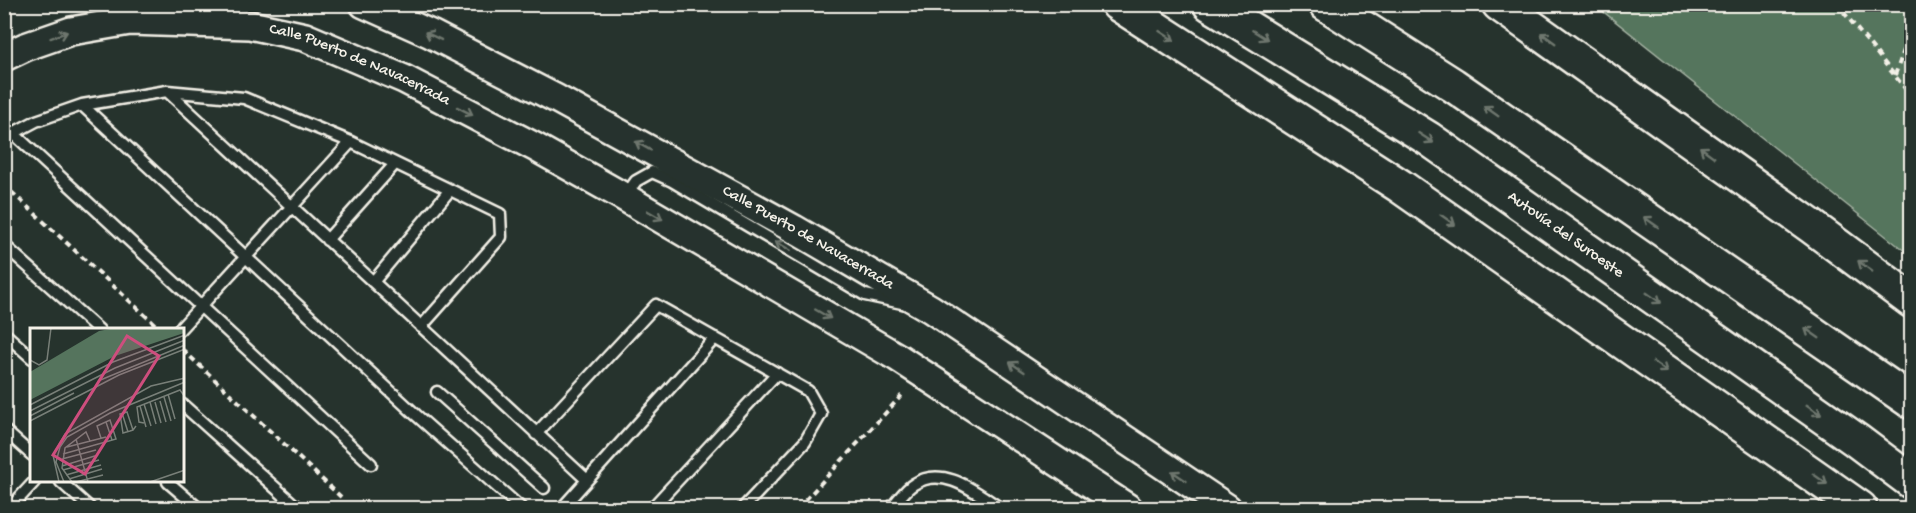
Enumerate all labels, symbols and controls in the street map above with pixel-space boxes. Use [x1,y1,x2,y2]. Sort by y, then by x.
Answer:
street label: Calle Puerto de Navacerrada [267,20,454,111]
one-way arrow [49,28,68,39]
one-way arrow [425,29,443,41]
one-way arrow [1158,30,1175,42]
one-way arrow [1251,30,1268,42]
one-way arrow [1541,32,1557,44]
one-way arrow [1483,105,1500,117]
one-way arrow [456,106,474,117]
one-way arrow [1417,131,1434,144]
one-way arrow [635,140,652,152]
one-way arrow [1699,145,1715,158]
street label: Calle Puerto de Navacerrada [719,182,898,295]
street label: Autovía del Suroeste [1503,188,1628,283]
one-way arrow [646,209,663,221]
one-way arrow [1440,214,1456,226]
one-way arrow [1644,216,1660,228]
one-way arrow [775,240,792,252]
one-way arrow [1857,260,1873,272]
one-way arrow [1646,292,1662,304]
one-way arrow [814,308,831,320]
one-way arrow [1804,327,1820,339]
inset map [30,328,184,483]
one-way arrow [1009,361,1026,373]
one-way arrow [1651,361,1667,373]
one-way arrow [1805,404,1821,416]
one-way arrow [1171,469,1188,481]
one-way arrow [1811,473,1827,485]

